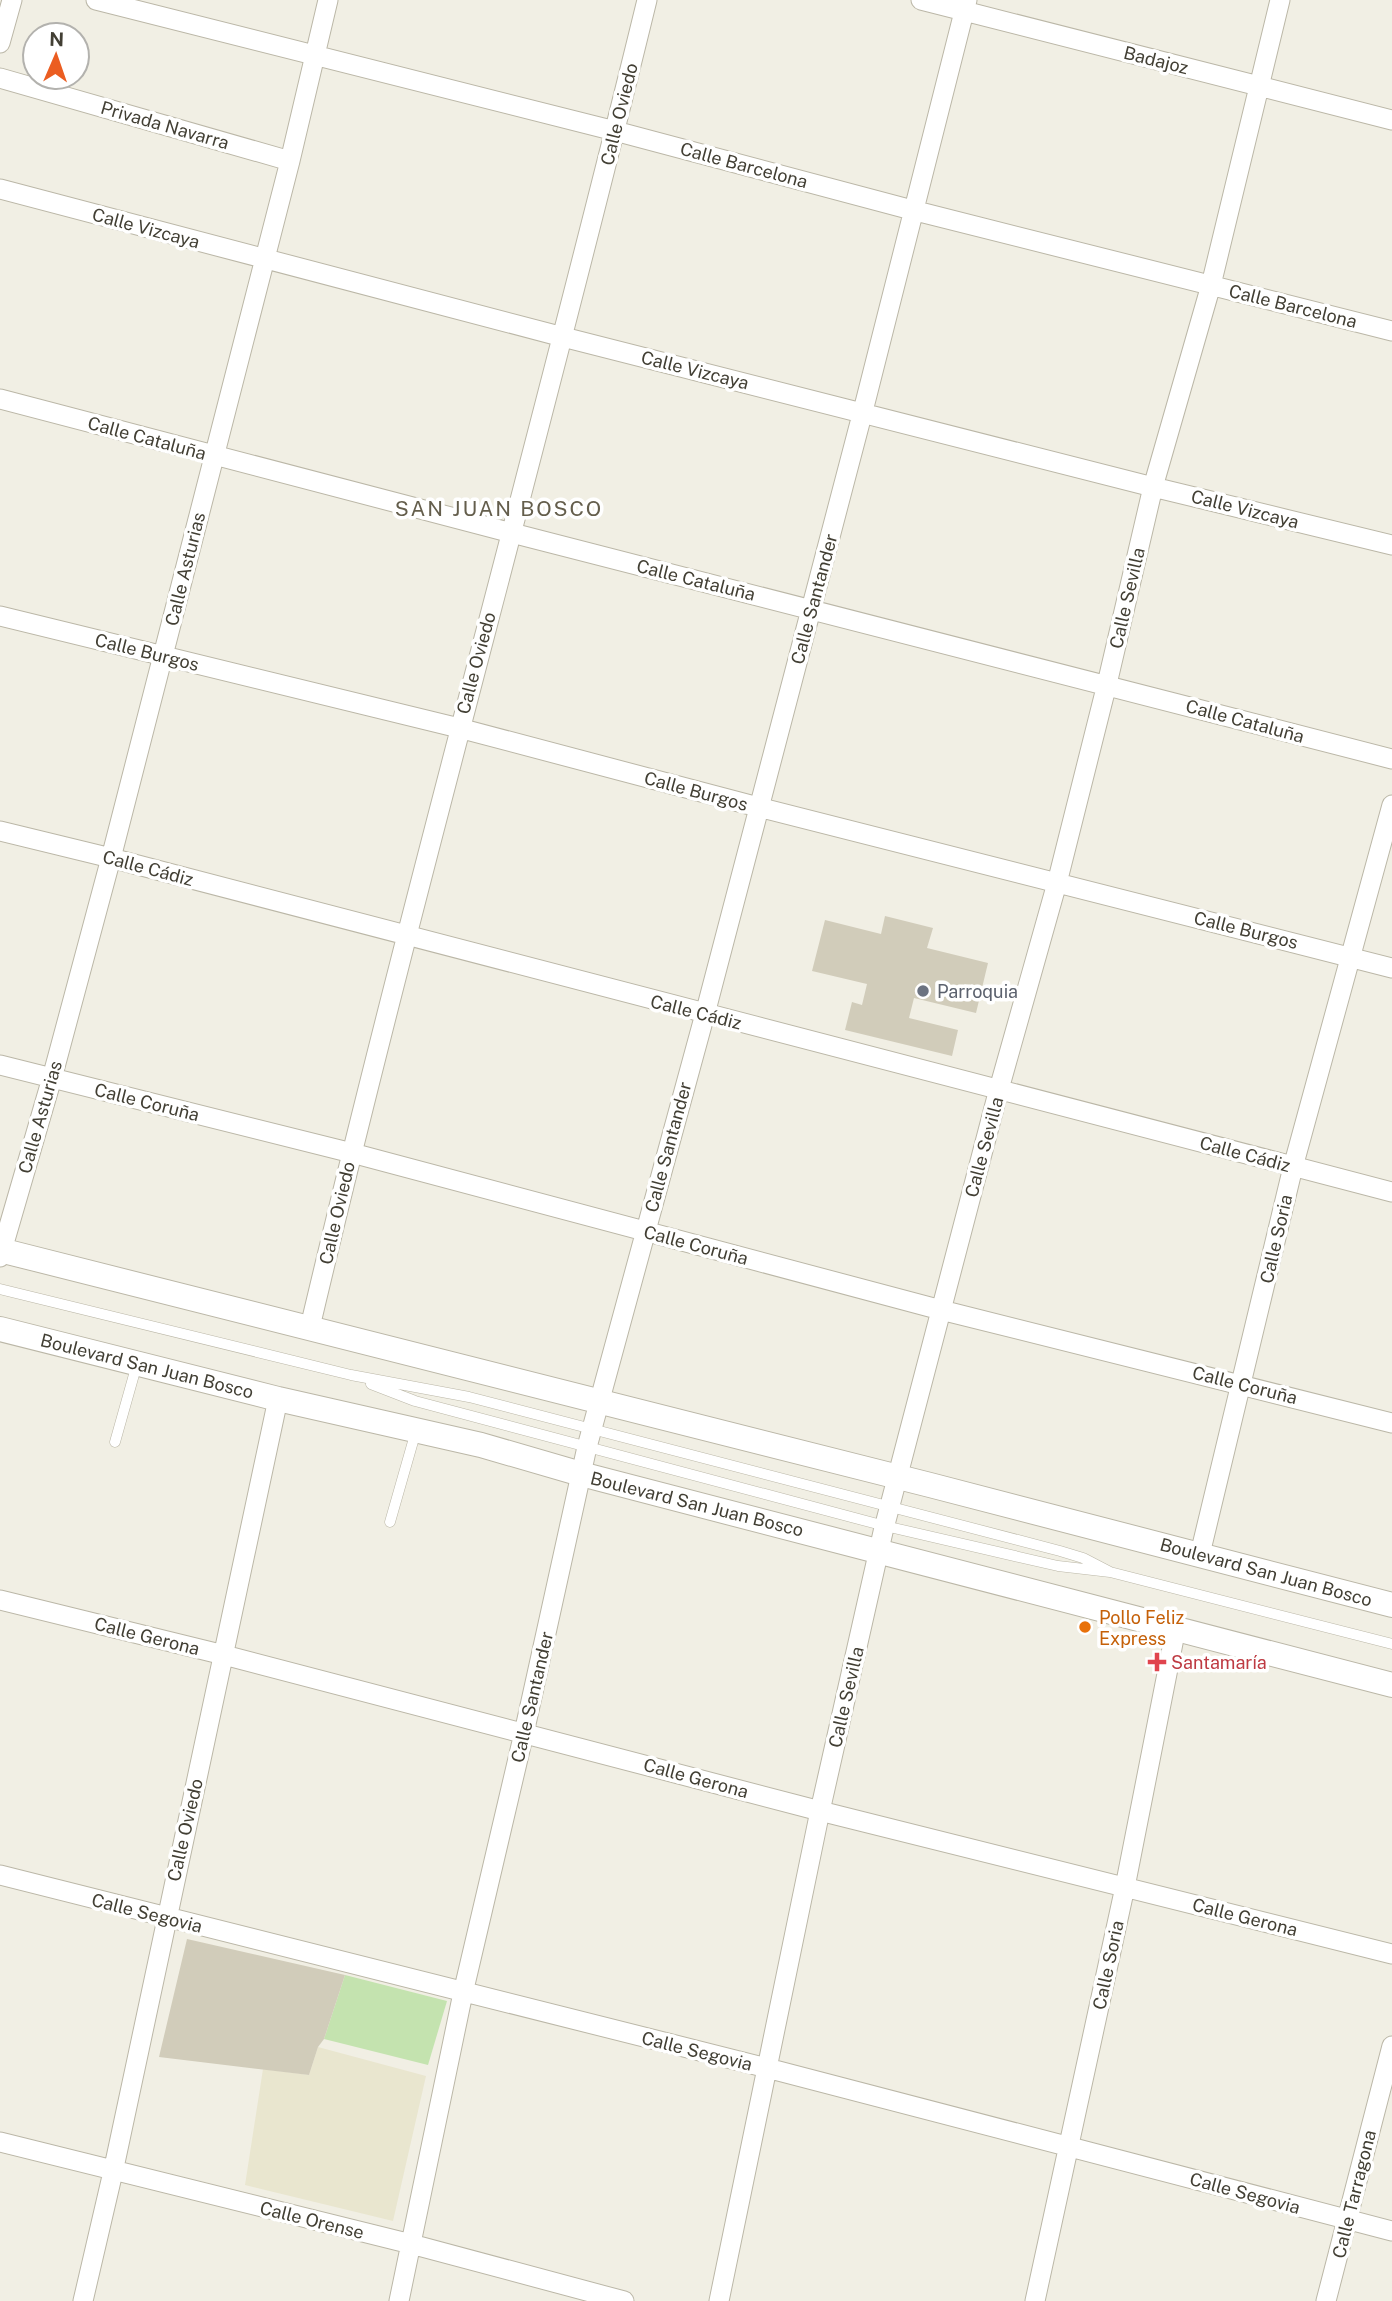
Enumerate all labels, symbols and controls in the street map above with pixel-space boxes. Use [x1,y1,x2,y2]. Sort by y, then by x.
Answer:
north arrow [21,21,91,91]
text: N [49,28,64,50]
street label: Badajoz [1121,42,1191,78]
street label: Calle Oviedo [596,61,642,167]
street label: Privada Navarra [98,97,232,153]
street label: Calle Barcelona [678,138,810,192]
street label: Calle Vizcaya [90,204,202,252]
street label: Calle Barcelona [1227,280,1359,332]
street label: Calle Vizcaya [639,346,751,394]
street label: Calle Cataluña [86,412,208,464]
street label: Calle Vizcaya [1189,485,1301,533]
district label: SAN JUAN BOSCO [395,496,603,521]
street label: Calle Asturias [161,510,209,628]
street label: Calle Santander [787,532,841,666]
street label: Calle Sevilla [1105,545,1149,651]
street label: Calle Cataluña [634,555,758,605]
street label: Calle Oviedo [452,610,500,716]
street label: Calle Burgos [93,629,201,675]
street label: Calle Cataluña [1184,695,1306,747]
street label: Calle Burgos [642,767,750,815]
street label: Calle Cádiz [100,846,196,890]
street label: Calle Burgos [1192,907,1300,953]
place label: Parroquia [937,981,1018,1002]
marker: Parroquia [915,983,931,999]
street label: Calle Cádiz [648,991,744,1033]
street label: Calle Asturias [14,1058,66,1176]
street label: Calle Coruña [92,1079,202,1125]
street label: Calle Santander [641,1080,695,1214]
street label: Calle Sevilla [961,1094,1007,1200]
street label: Calle Cádiz [1197,1132,1293,1176]
street label: Calle Oviedo [315,1160,359,1266]
street label: Calle Soria [1256,1193,1296,1285]
street label: Calle Coruña [641,1221,751,1269]
street label: Boulevard San Juan Bosco [38,1329,256,1403]
street label: Calle Coruña [1190,1362,1300,1408]
street label: Boulevard San Juan Bosco [588,1467,806,1541]
street label: Boulevard San Juan Bosco [1158,1534,1374,1610]
place label: Pollo Feliz Express [1099,1607,1184,1649]
street label: Calle Gerona [92,1613,202,1659]
marker: Pollo Feliz Express [1077,1619,1093,1635]
street label: Calle Santander [507,1629,557,1765]
street label: Calle Sevilla [824,1644,868,1750]
place label: Santamaría [1171,1652,1267,1673]
marker: Santamaría [1149,1654,1165,1670]
street label: Calle Gerona [641,1754,751,1802]
street label: Calle Oviedo [163,1777,207,1883]
street label: Calle Segovia [89,1889,205,1937]
street label: Calle Gerona [1190,1894,1300,1940]
street label: Calle Soria [1088,1919,1128,2011]
street label: Calle Segovia [639,2027,755,2075]
street label: Calle Tarragona [1328,2128,1380,2260]
street label: Calle Segovia [1187,2168,1303,2218]
street label: Calle Orense [258,2197,366,2243]

